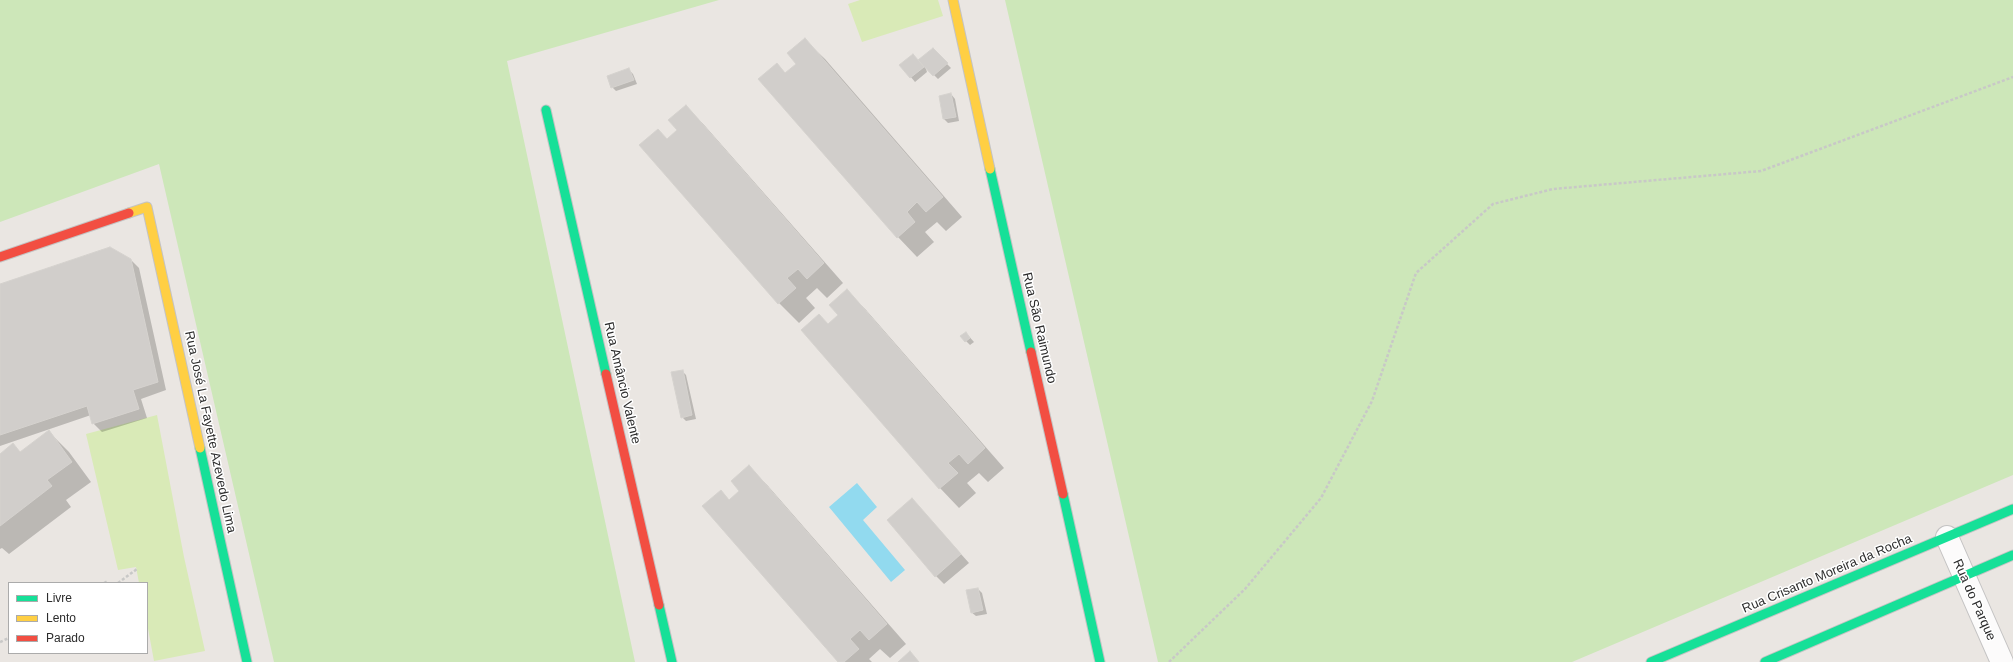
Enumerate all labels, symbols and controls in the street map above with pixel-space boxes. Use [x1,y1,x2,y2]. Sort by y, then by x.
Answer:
street label: Rua São Raimundo [1019,271,1059,385]
street label: Rua Amâncio Valente [600,320,644,446]
street label: Rua José La Fayette Azevedo Lima [181,330,239,534]
street label: Rua Crisanto Moreira da Rocha [1740,531,1914,617]
street label: Rua do Parque [1949,557,1999,643]
legend [8,582,148,654]
text: Livre [46,591,72,605]
text: Lento [46,611,76,625]
text: Parado [46,631,85,645]

